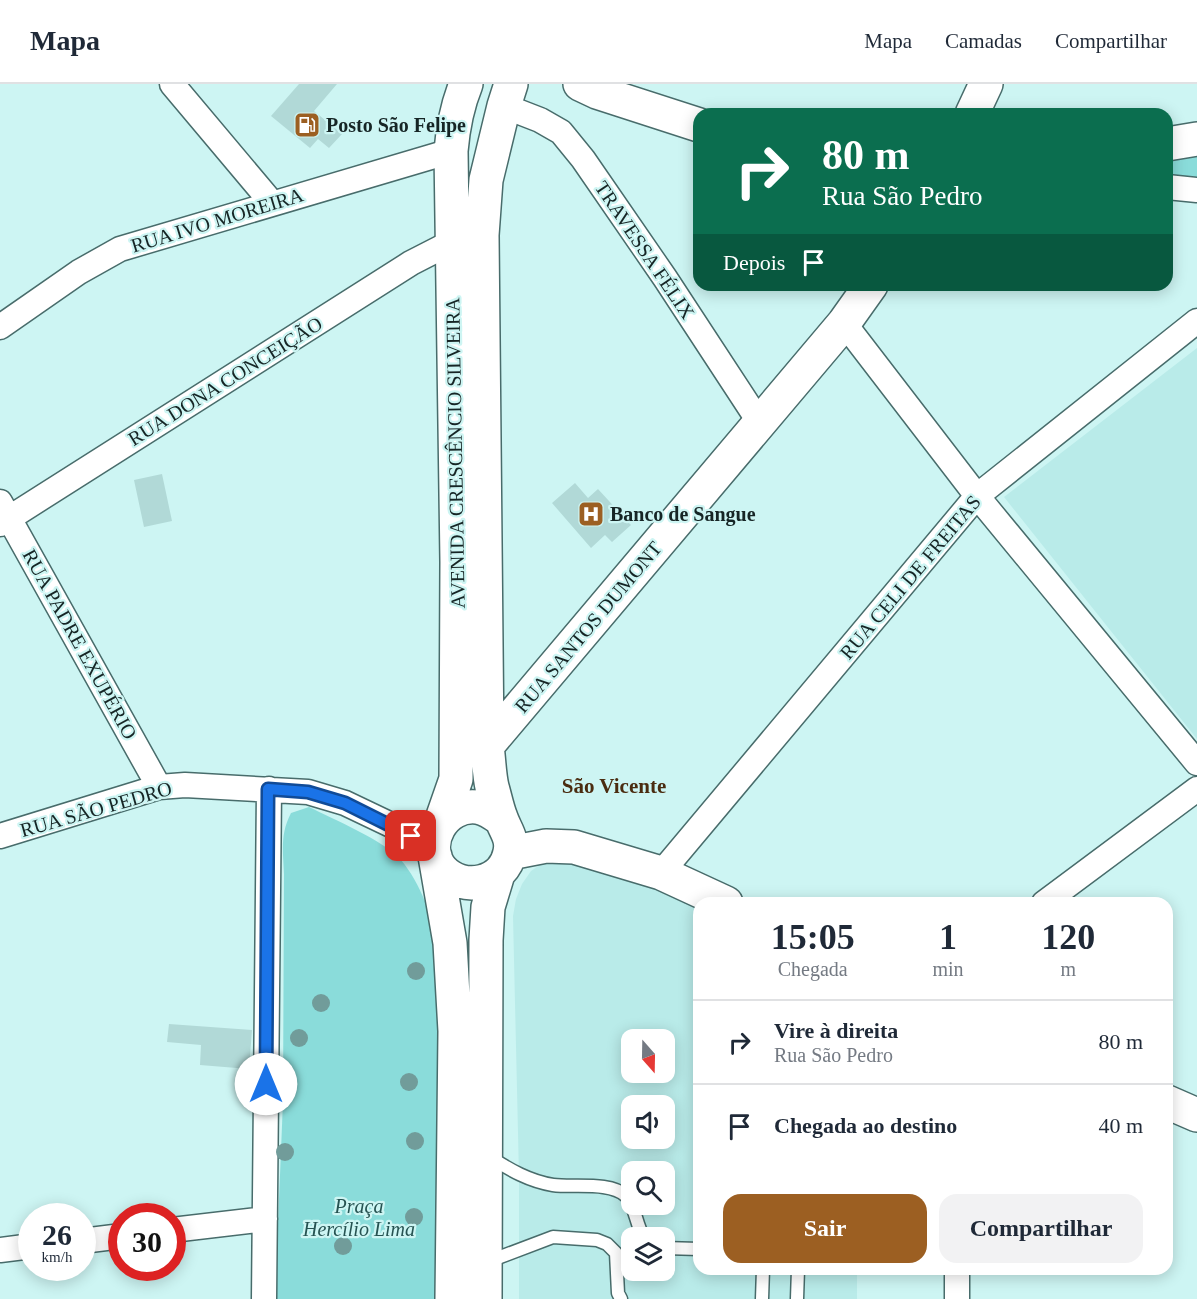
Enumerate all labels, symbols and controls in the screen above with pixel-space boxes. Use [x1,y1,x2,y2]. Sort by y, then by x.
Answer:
text: Mapa [30,25,100,56]
text: Mapa [864,29,912,53]
text: Camadas [945,29,1022,53]
text: Compartilhar [1055,29,1167,53]
fuel station icon: Posto São Felipe [292,110,322,140]
place label: Posto São Felipe [326,114,466,137]
icon: right [723,132,801,210]
text: 80 m [822,132,910,178]
street label: TRAVESSA FÉLIX [591,177,700,323]
text: Rua São Pedro [822,181,982,211]
street label: RUA IVO MOREIRA [128,183,306,257]
icon: arrive [797,246,830,279]
text: Depois [723,250,785,275]
street label: AVENIDA CRESCÊNCIO SILVEIRA [441,297,469,609]
street label: RUA DONA CONCEIÇÃO [123,311,327,451]
street label: RUA CELI DE FREITAS [835,491,985,663]
hospital icon: Banco de Sangue [576,499,606,529]
place label: Banco de Sangue [610,503,756,526]
street label: RUA SANTOS DUMONT [510,537,666,717]
street label: RUA PADRE EXUPÉRIO [19,545,141,743]
district label: São Vicente [562,774,666,798]
street label: RUA SÃO PEDRO [17,776,174,841]
pin [385,810,436,861]
icon: arrive [394,819,427,852]
text: 15:05 [771,917,855,957]
text: 1 [939,917,957,957]
text: 120 [1041,917,1095,957]
text: Chegada [778,958,848,980]
text: min [932,958,964,980]
text: m [1061,958,1076,980]
text: Vire à direita [774,1018,898,1043]
icon: right [723,1026,756,1059]
north arrow [621,1029,675,1083]
map controls [621,1029,675,1281]
text: 80 m [1098,1029,1143,1054]
text: Rua São Pedro [774,1044,893,1066]
position arrow [234,1052,298,1116]
button: sound [621,1095,675,1149]
icon: arrive [723,1110,756,1143]
text: Chegada ao destino [774,1113,957,1138]
text: 40 m [1098,1113,1143,1138]
button: search [621,1161,675,1215]
button: Sair [723,1194,927,1263]
button: Compartilhar [939,1194,1143,1263]
park label: Praça Hercílio Lima [302,1195,415,1240]
speed limit sign: 30 [108,1203,186,1281]
text: 26 [42,1218,72,1251]
button: layers [621,1227,675,1281]
text: km/h [42,1249,72,1265]

